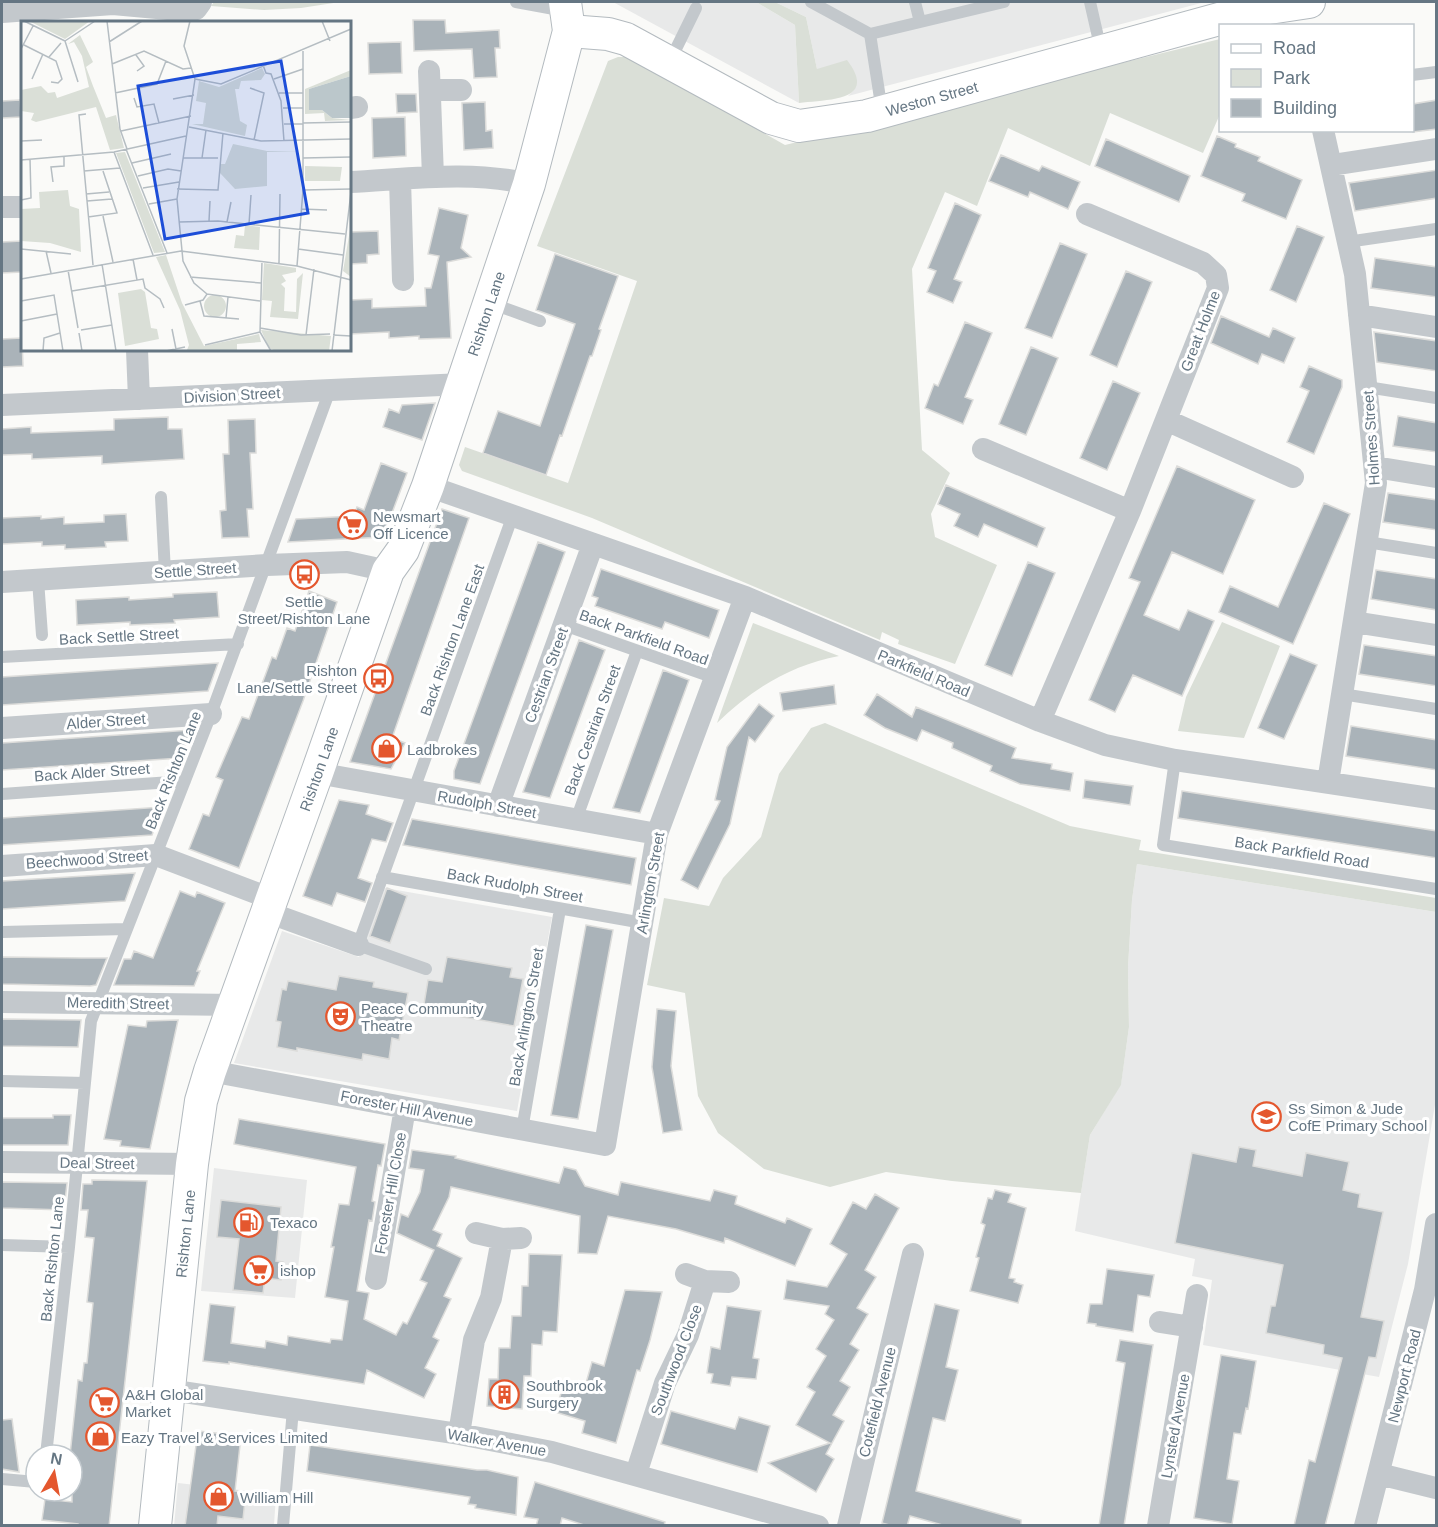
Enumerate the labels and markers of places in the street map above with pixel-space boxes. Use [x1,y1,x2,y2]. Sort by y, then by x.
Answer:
place label: Newsmart Off Licence [373,508,449,542]
supermarket icon: Newsmart Off Licence [336,509,368,541]
bus stop icon: Settle Street/Rishton Lane [288,558,320,590]
place label: Settle Street/Rishton Lane [238,593,370,627]
place label: Rishton Lane/Settle Street [237,662,358,696]
bus stop icon: Rishton Lane/Settle Street [362,663,394,695]
shop icon: Ladbrokes [370,733,402,765]
place label: Ladbrokes [407,741,477,758]
place label: Peace Community Theatre [361,1000,484,1034]
theatre icon: Peace Community Theatre [324,1001,356,1033]
place label: Ss Simon & Jude CofE Primary School [1288,1100,1427,1134]
school or university icon: Ss Simon & Jude CofE Primary School [1251,1101,1283,1133]
fuel station icon: Texaco [233,1206,265,1238]
place label: Texaco [270,1214,318,1231]
supermarket icon: ishop [243,1254,275,1286]
place label: ishop [280,1262,316,1279]
place label: Southbrook Surgery [526,1377,603,1411]
building icon: Southbrook Surgery [489,1378,521,1410]
place label: A&H Global Market [125,1386,203,1420]
supermarket icon: A&H Global Market [88,1387,120,1419]
shop icon: Eazy Travel & Services Limited [84,1421,116,1453]
place label: Eazy Travel & Services Limited [121,1429,328,1446]
shop icon: William Hill [203,1481,235,1513]
place label: William Hill [240,1489,313,1506]

